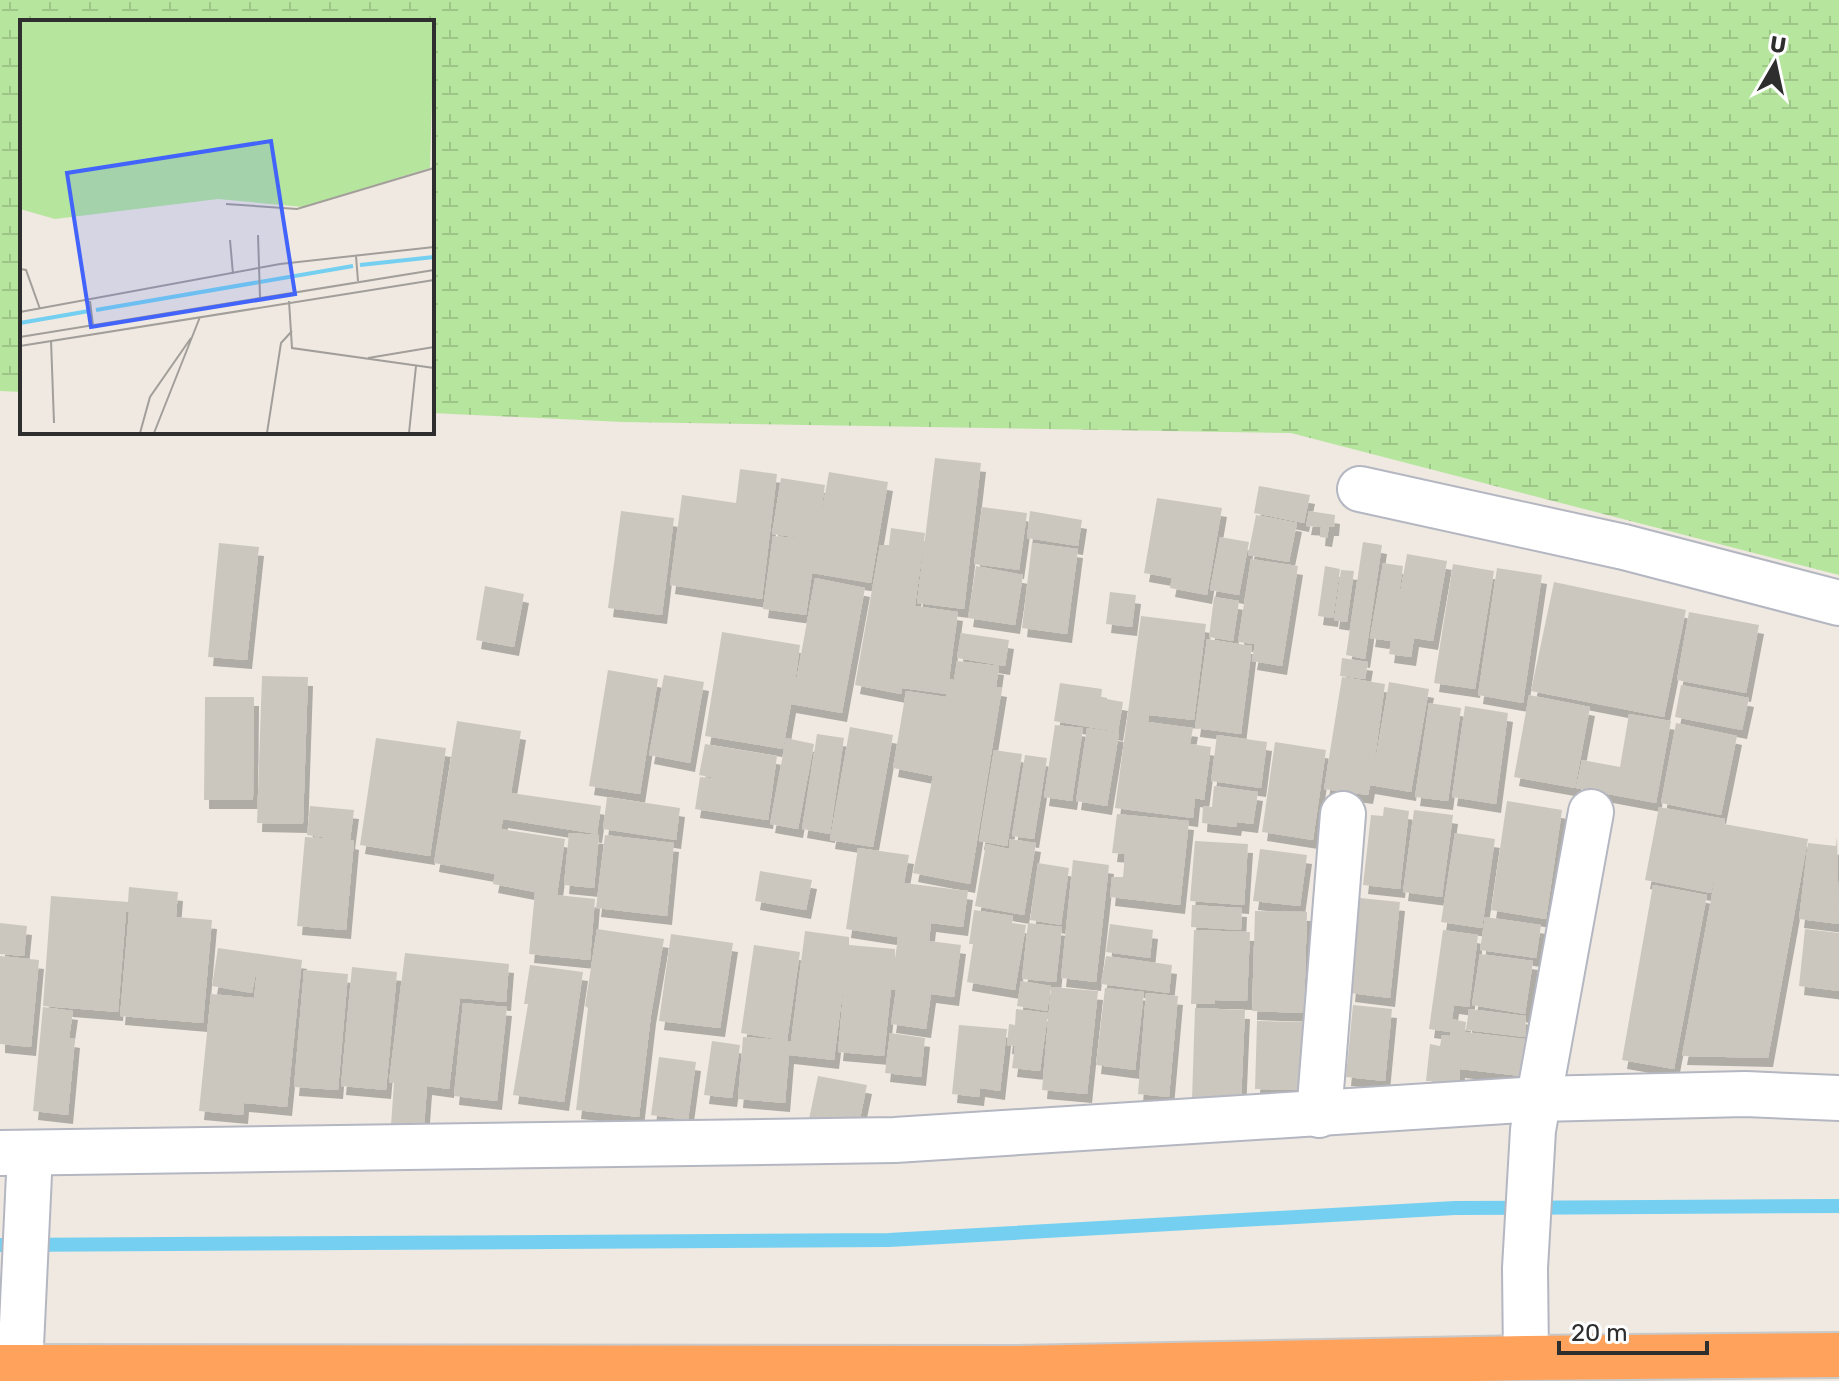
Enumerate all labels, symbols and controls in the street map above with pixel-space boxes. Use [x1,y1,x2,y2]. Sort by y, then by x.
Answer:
inset map [20,20,434,434]
north arrow [1735,24,1815,104]
text: U [1768,30,1788,59]
scale bar [1559,1305,1707,1355]
text: 20 m [1571,1319,1628,1347]

